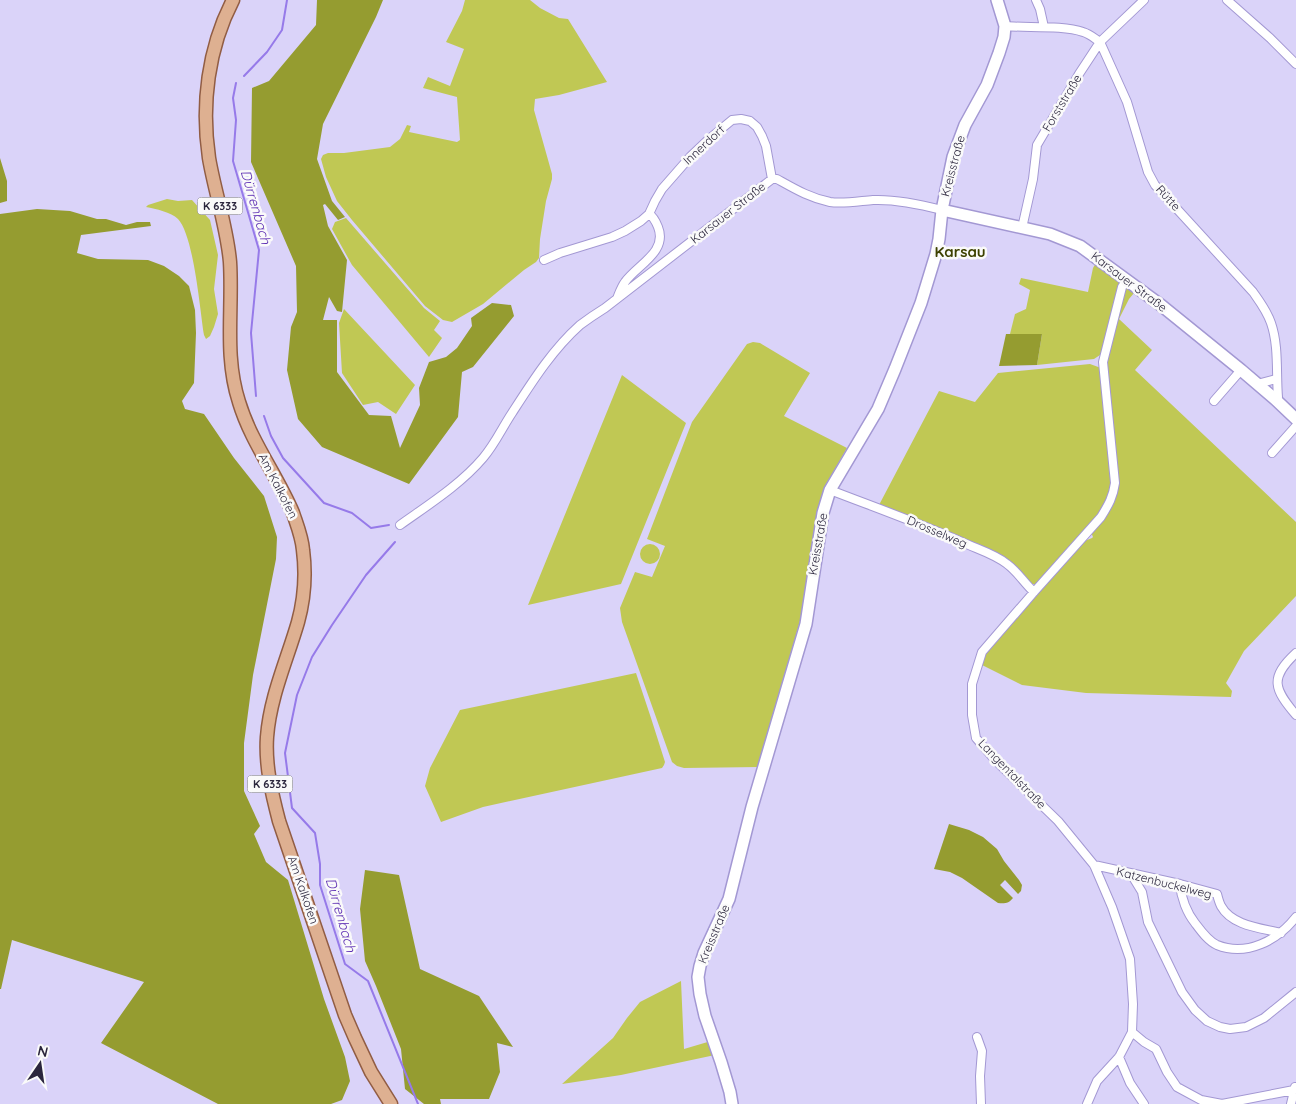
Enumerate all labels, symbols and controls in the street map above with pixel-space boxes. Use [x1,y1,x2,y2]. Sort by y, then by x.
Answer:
street label: Forststraße [1039,71,1085,134]
street label: Innerdorf [680,121,728,168]
street label: Kreisstraße [937,133,968,198]
water label: Dürrenbach [237,168,276,247]
street label: Karsauer Straße [687,179,768,247]
street label: Rütte [1153,182,1184,214]
road number: K 6333 [198,198,242,215]
district label: Karsau [934,242,986,261]
street label: Karsauer Straße [1088,248,1170,315]
street label: Am Kalkofen [256,451,301,521]
street label: Kreisstraße [805,511,830,576]
street label: Drosselweg [905,512,970,551]
street label: Langentalstraße [975,736,1050,812]
road number: K 6333 [248,776,292,792]
street label: Am Kalkofen [285,854,322,926]
street label: Katzenbuckelweg [1115,863,1213,902]
water label: Dürrenbach [322,876,361,955]
street label: Kreisstraße [694,902,733,966]
north arrow [15,1039,65,1089]
text: N [36,1041,50,1061]

